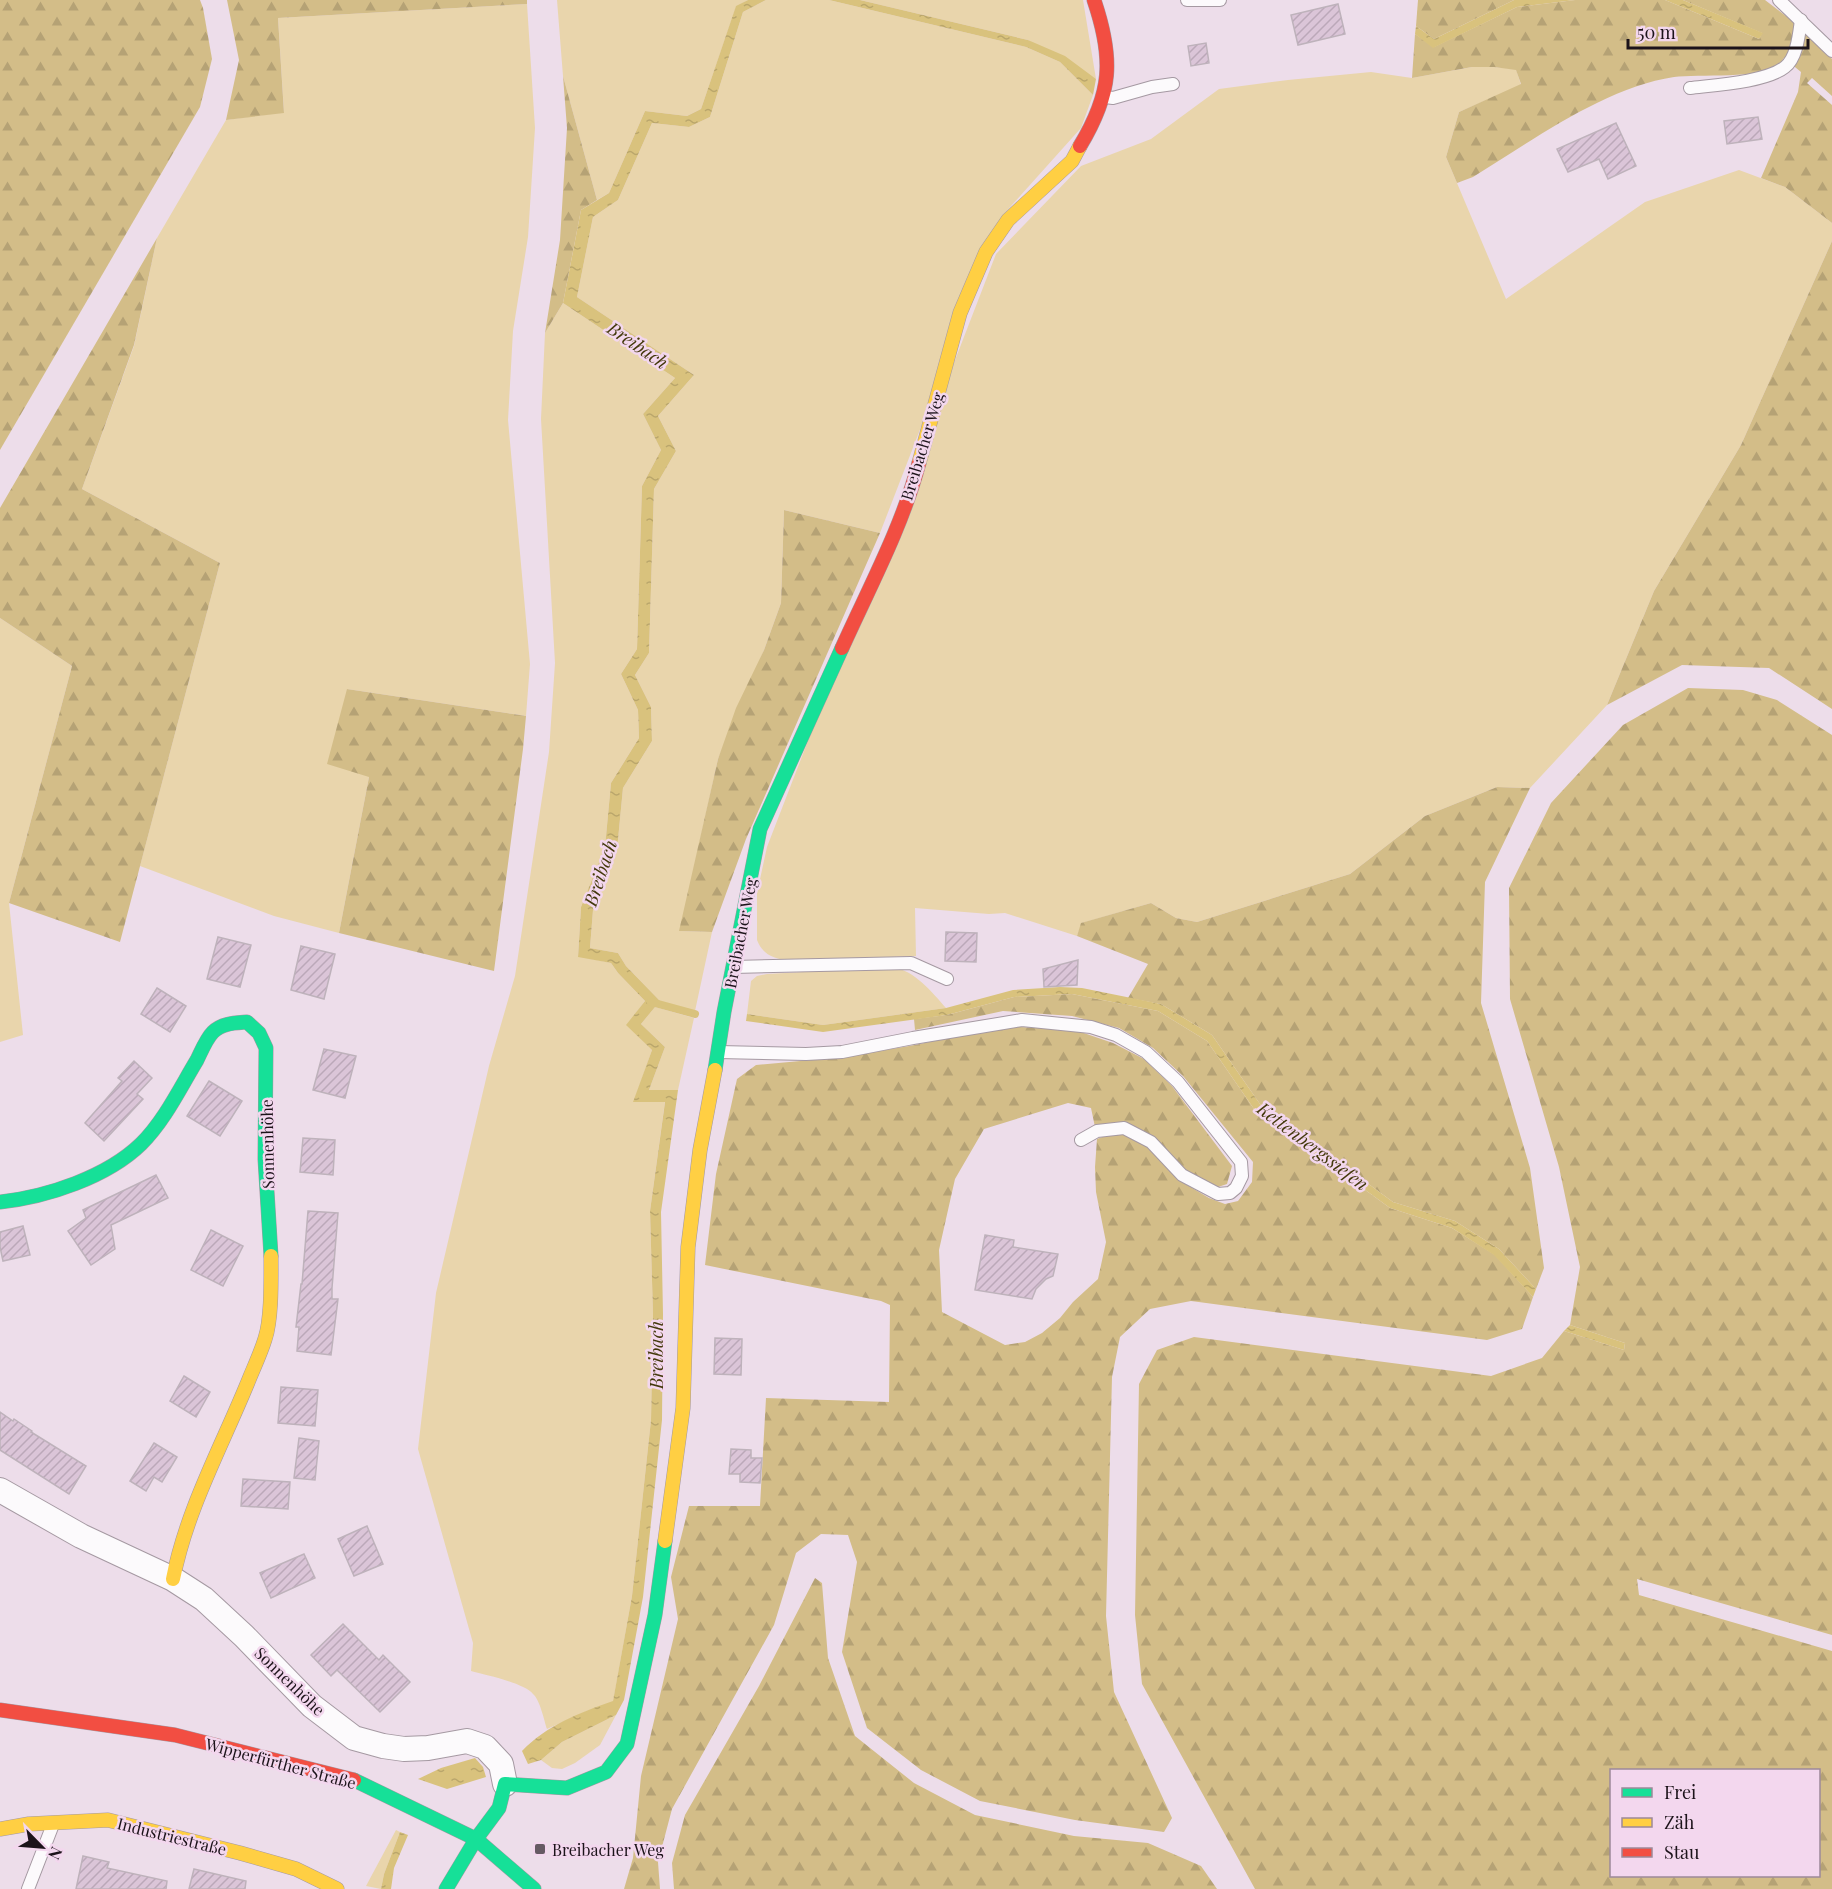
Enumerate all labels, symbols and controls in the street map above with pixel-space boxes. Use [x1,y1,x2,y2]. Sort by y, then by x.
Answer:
scale bar [1628,12,1808,50]
text: 50 m [1637,20,1676,44]
water label: Breibach [602,315,673,374]
street label: Breibacher Weg [896,389,949,503]
water label: Breibach [578,837,622,910]
street label: Breibacher Weg [719,876,761,990]
water label: Kettenbergssiefen [1252,1096,1373,1196]
street label: Sonnenhöhe [256,1099,278,1189]
water label: Breibach [644,1321,668,1390]
street label: Sonnenhöhe [250,1642,330,1720]
street label: Wipperfürther Straße [202,1733,359,1793]
legend [1610,1769,1820,1877]
text: Frei [1664,1780,1696,1804]
text: Zäh [1664,1810,1695,1834]
street label: Industriestraße [115,1812,229,1860]
north arrow [12,1817,72,1877]
place label: Breibacher Weg [552,1839,664,1860]
text: Stau [1664,1840,1700,1864]
marker: Breibacher Weg [533,1842,547,1856]
text: N [44,1844,68,1864]

